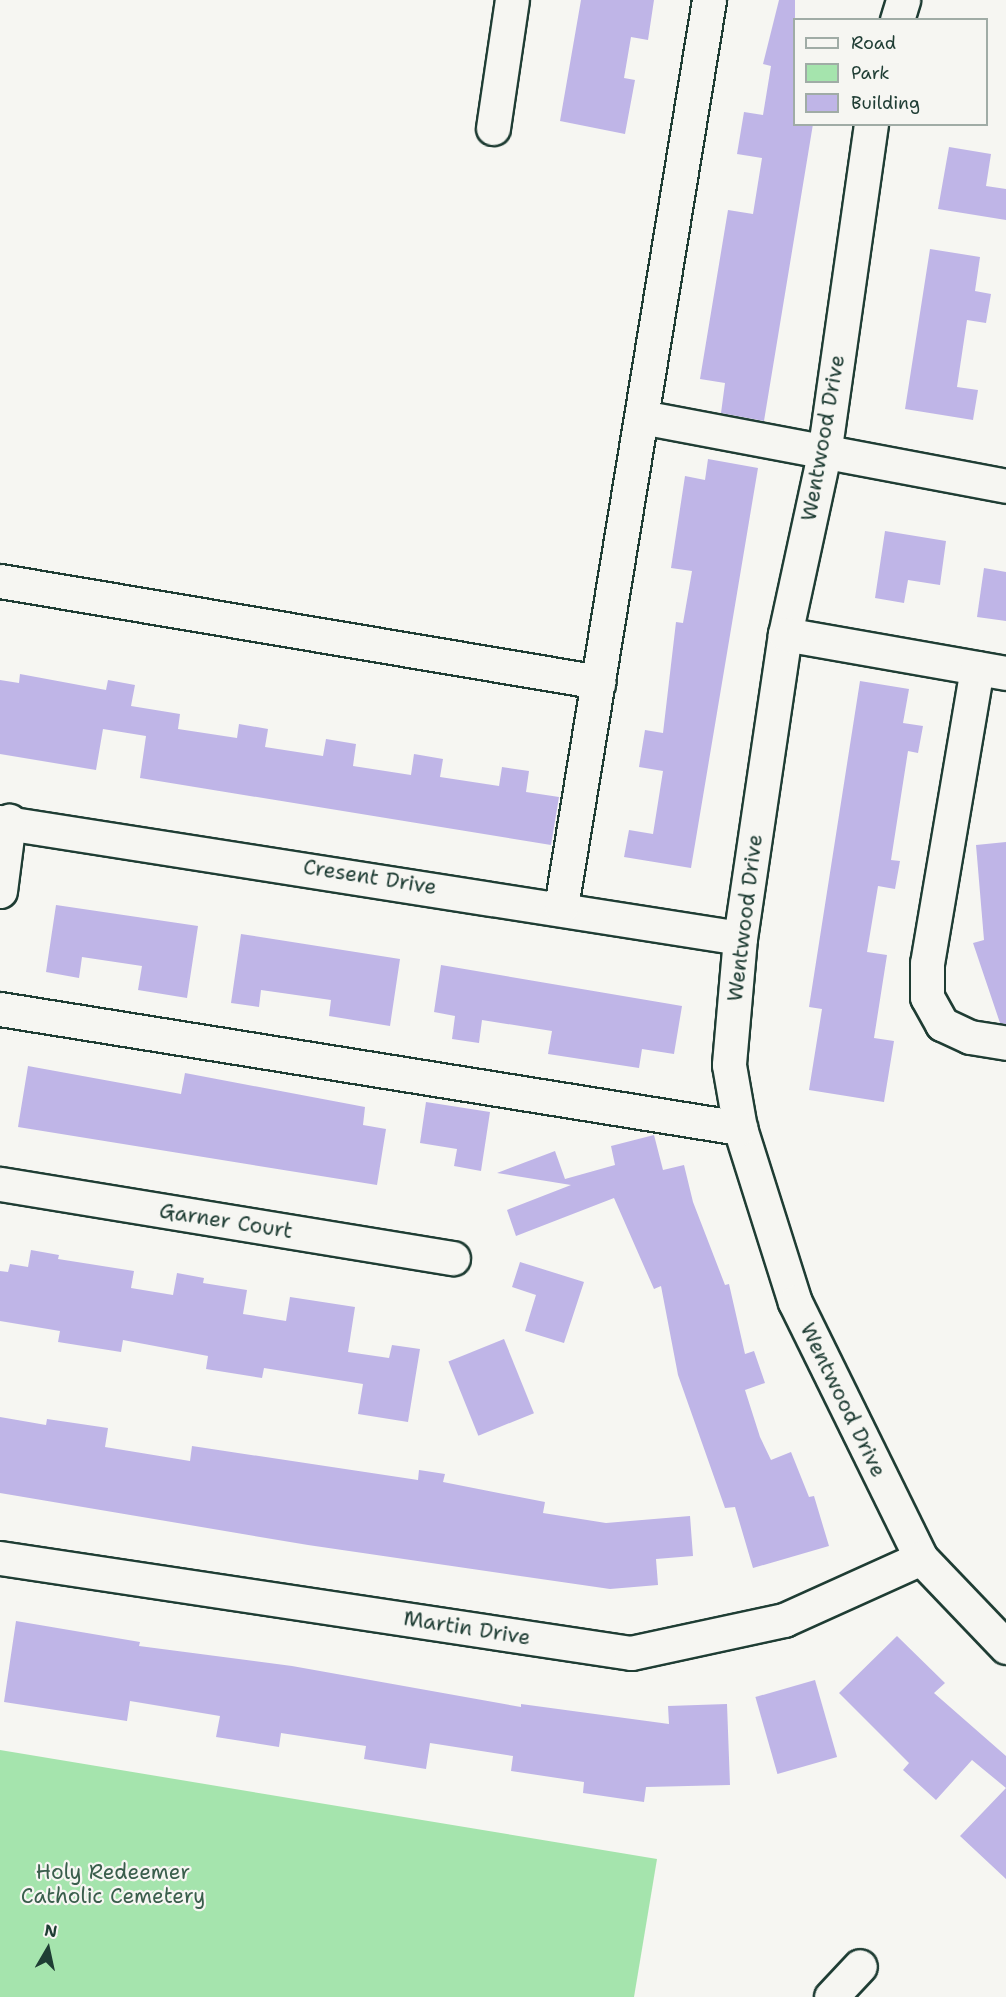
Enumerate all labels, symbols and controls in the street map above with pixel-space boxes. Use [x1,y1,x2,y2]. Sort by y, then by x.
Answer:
legend [793,18,988,126]
text: Road [851,31,896,55]
text: Park [851,61,890,85]
text: Building [851,91,920,115]
street label: Wentwood Drive [796,353,850,523]
street label: Wentwood Drive [722,833,768,1003]
street label: Cresent Drive [301,854,439,900]
street label: Garner Court [158,1198,294,1244]
street label: Wentwood Drive [795,1319,891,1481]
street label: Martin Drive [402,1606,532,1650]
park label: Holy Redeemer Catholic Cemetery [21,1859,205,1909]
north arrow [18,1919,78,1979]
text: N [43,1919,59,1942]

